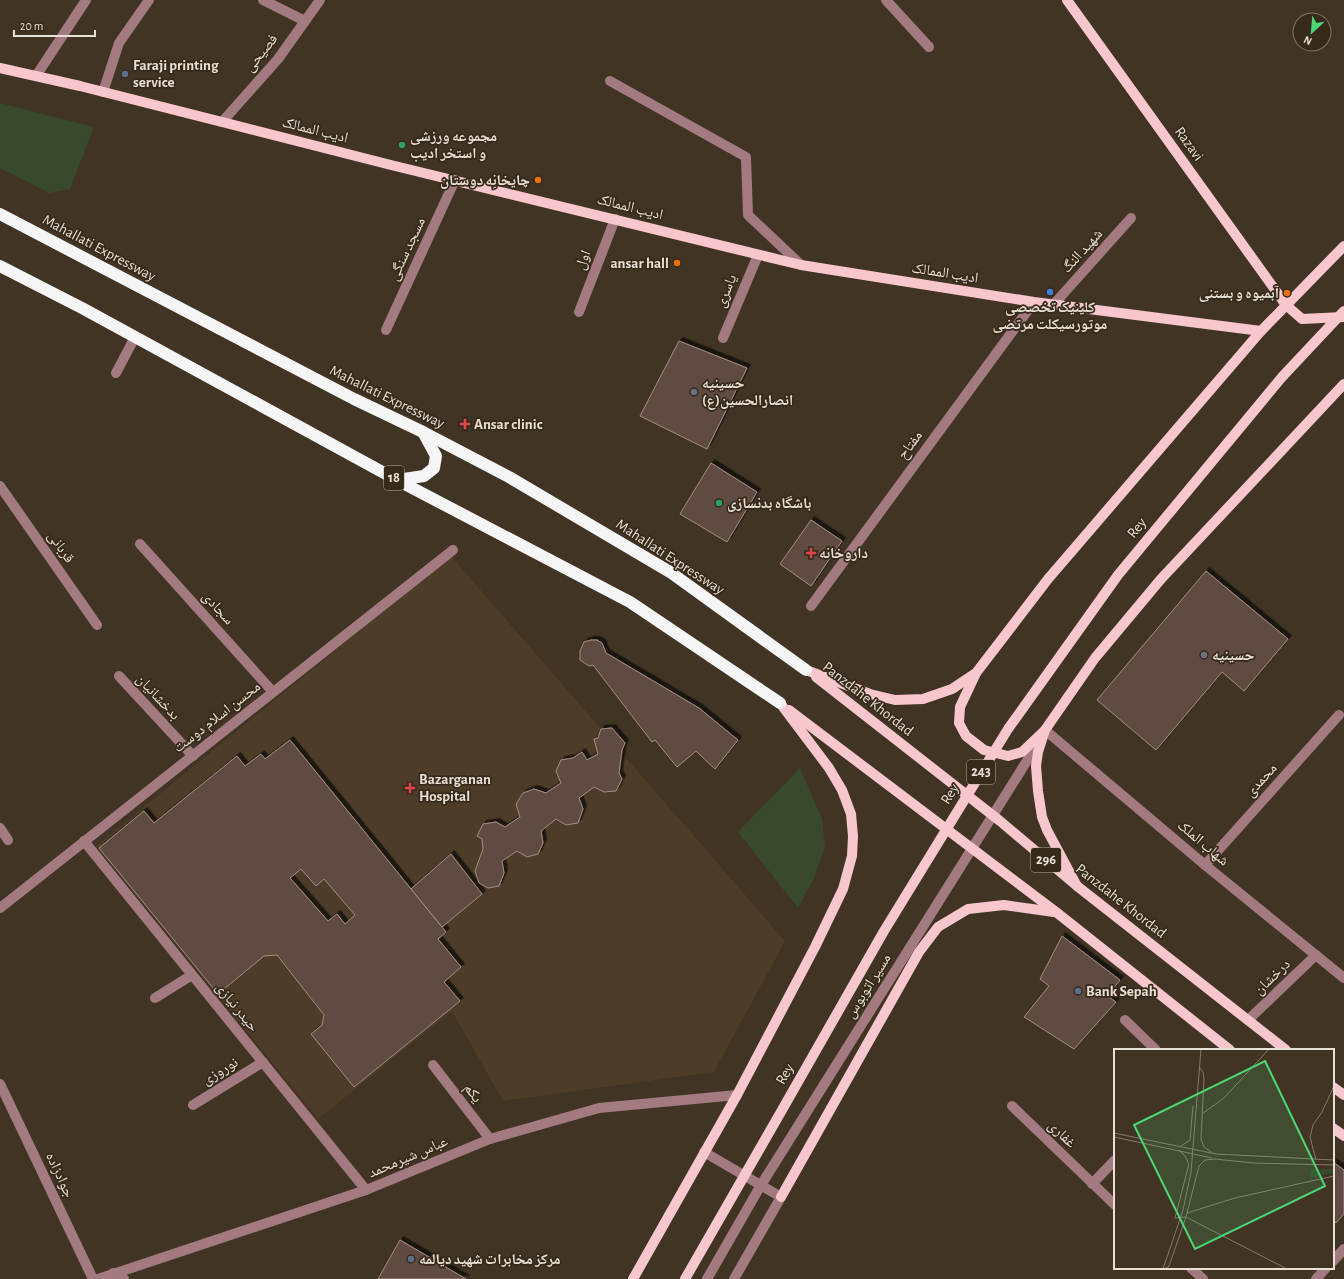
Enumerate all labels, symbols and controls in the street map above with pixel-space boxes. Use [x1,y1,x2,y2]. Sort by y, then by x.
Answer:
scale bar [14,12,95,38]
north arrow [1292,12,1332,52]
text: 20 m [20,20,43,32]
street label: فصیحی [241,31,282,76]
text: N [1302,34,1314,47]
place label: Faraji printing service [133,58,219,90]
marker: Faraji printing service [120,69,130,79]
street label: ادیب الممالک [280,115,350,146]
street label: Razavi [1172,124,1206,164]
place label: مجموعه ورزشی و استخر ادیب [410,129,497,161]
marker: مجموعه ورزشی و استخر ادیب [397,140,407,150]
place label: چایخانِه دوستان [440,173,530,189]
marker: چایخانِه دوستان [533,175,543,185]
street label: ادیب الممالک [595,192,665,223]
street label: Mahallati Expressway [40,212,159,284]
street label: مسجد سنگی [386,215,430,284]
street label: شهید النگ [1059,226,1106,277]
street label: اول [572,248,595,273]
place label: ansar hall [610,256,669,271]
marker: ansar hall [672,258,682,268]
street label: ادیب الممالک [910,260,979,286]
street label: یاسری [713,272,741,310]
place label: آبمیوه و بستنی [1199,285,1280,302]
marker: کلینیک تخصصی موتورسیکلت مرتضی [1045,287,1055,297]
marker: آبمیوه و بستنی [1282,288,1292,298]
place label: کلینیک تخصصی موتورسیکلت مرتضی [993,300,1107,333]
street label: Mahallati Expressway [327,363,447,432]
place label: حسینیه انصارالحسین(ع) [702,376,793,410]
marker: حسینیه انصارالحسین(ع) [689,387,699,397]
place label: Ansar clinic [474,417,543,432]
marker: Ansar clinic [459,418,471,430]
street label: مفتاح [895,428,927,463]
road number: 18 [384,466,404,490]
place label: باشگاه بدنسازی [727,495,811,512]
marker: باشگاه بدنسازی [714,498,724,508]
street label: Rey [1125,515,1150,541]
street label: Mahallati Expressway [613,516,727,598]
street label: قربانی [43,528,77,567]
place label: داروخانه [819,546,868,561]
marker: داروخانه [806,548,816,558]
street label: سجادی [198,588,237,629]
place label: حسینیه [1212,648,1255,663]
marker: حسینیه [1199,650,1209,660]
street label: Panzdahe Khordad [820,659,916,739]
street label: بدخشانیان [132,671,183,724]
street label: محسن اسلام دوست [171,678,265,757]
road number: 243 [967,760,995,784]
street label: محمدی [1242,760,1281,801]
place label: Bazarganan Hospital [419,772,491,804]
street label: Rey [938,781,962,807]
marker: Bazarganan Hospital [404,782,416,794]
street label: شهاب الملک [1174,817,1232,869]
road number: 296 [1031,848,1061,872]
street label: Panzdahe Khordad [1073,861,1169,941]
street label: مسیر اتوبوس [842,951,895,1022]
street label: درخشان [1251,956,1294,999]
street label: حیدر نیازی [211,979,262,1036]
place label: Bank Sepah [1086,984,1157,999]
marker: Bank Sepah [1073,986,1083,996]
inset map [1114,1049,1334,1269]
street label: نوروزی [199,1055,242,1089]
street label: Rey [773,1061,797,1087]
street label: یکم [459,1081,485,1107]
street label: غفاری [1044,1117,1079,1152]
street label: عباس شیرمحمد [366,1133,451,1182]
street label: جوادزاده [42,1150,77,1201]
place label: مرکز مخابرات شهید دیالمه [419,1252,561,1268]
marker: مرکز مخابرات شهید دیالمه [406,1254,416,1264]

